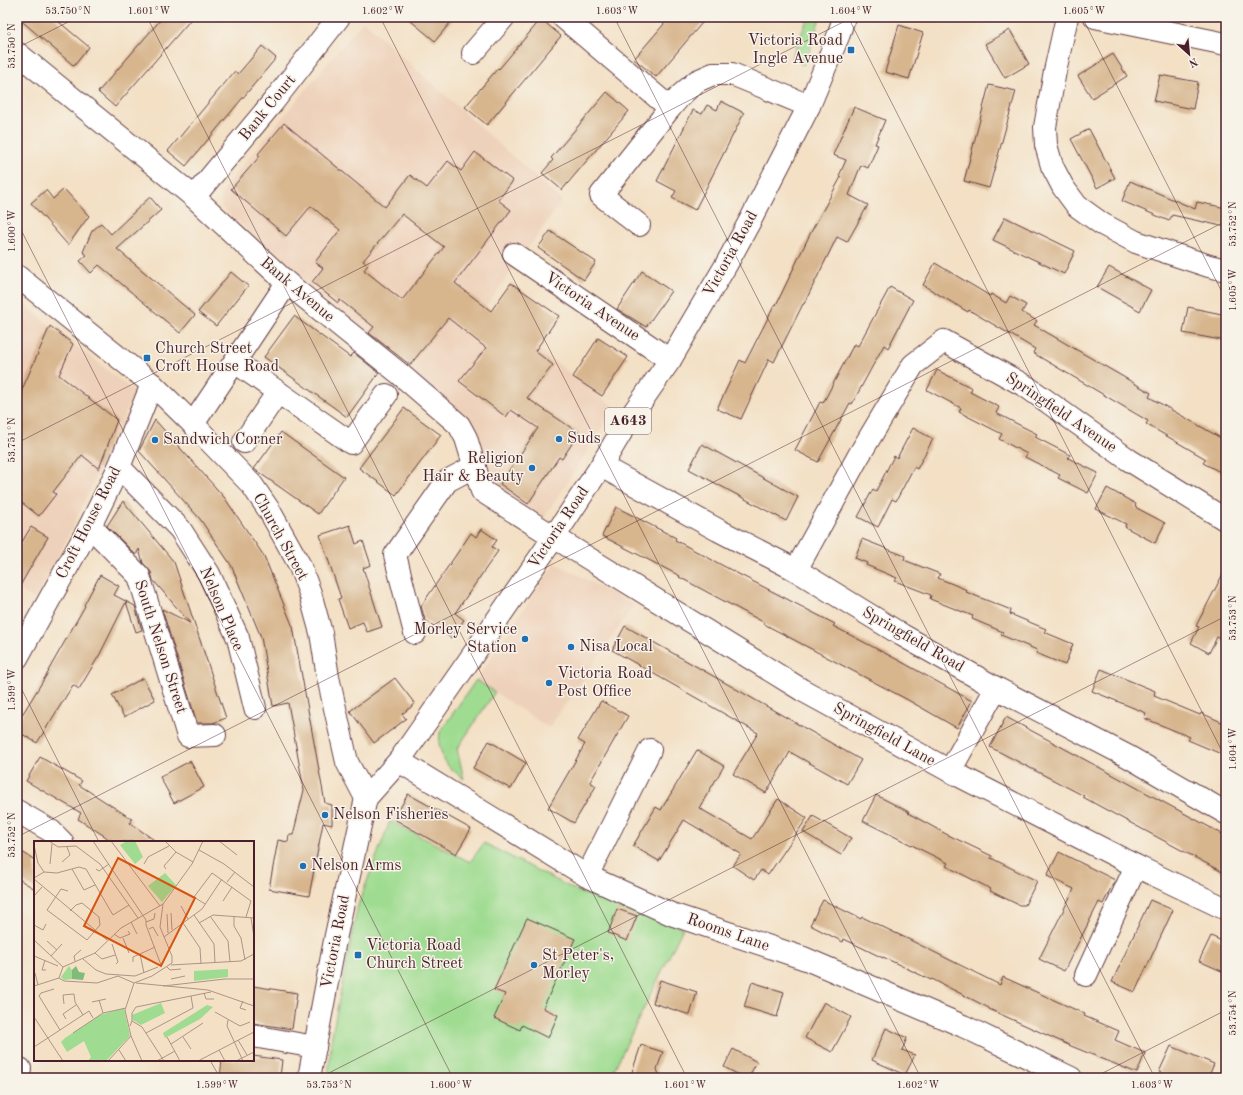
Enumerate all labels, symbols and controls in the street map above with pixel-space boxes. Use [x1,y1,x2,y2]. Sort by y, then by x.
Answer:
text: 53.750°N [45,6,91,16]
text: 1.601°W [128,6,171,16]
text: 1.602°W [362,6,405,16]
text: 1.603°W [596,6,639,16]
text: 1.604°W [830,6,873,16]
text: 1.605°W [1063,6,1106,16]
text: 53.750°N [7,23,17,69]
place label: Victoria Road Ingle Avenue [748,33,843,67]
north arrow [1169,34,1209,74]
marker: Victoria Road Ingle Avenue [846,45,856,55]
text: N [1186,55,1199,69]
street label: Bank Court [237,72,300,144]
text: 53.752°N [1228,201,1238,247]
street label: Victoria Road [701,208,761,300]
text: 1.600°W [7,209,17,252]
street label: Bank Avenue [257,255,337,325]
text: 1.605°W [1228,268,1238,311]
street label: Victoria Avenue [542,269,642,345]
place label: Church Street Croft House Road [155,341,279,375]
marker: Church Street Croft House Road [142,353,152,363]
street label: Springfield Avenue [1003,370,1119,456]
road number: A643 [605,408,651,434]
text: 53.751°N [7,417,17,463]
place label: Suds [567,431,601,447]
place label: Sandwich Corner [163,432,283,448]
marker: Suds [554,434,564,444]
marker: Sandwich Corner [150,435,160,445]
place label: Religion Hair & Beauty [422,451,525,485]
marker: Religion Hair & Beauty [527,463,537,473]
street label: Croft House Road [54,464,124,582]
street label: Victoria Road [526,484,592,572]
street label: Church Street [249,491,311,584]
street label: Nelson Place [196,565,246,653]
street label: South Nelson Street [131,578,189,716]
text: 53.753°N [1228,595,1238,641]
street label: Springfield Road [859,604,967,676]
place label: Morley Service Station [413,622,517,656]
marker: Morley Service Station [520,634,530,644]
place label: Nisa Local [579,639,653,655]
marker: Nisa Local [566,642,576,652]
place label: Victoria Road Post Office [557,666,652,700]
text: 1.599°W [7,668,17,711]
marker: Victoria Road Post Office [544,678,554,688]
street label: Springfield Lane [830,700,938,770]
text: 1.604°W [1228,727,1238,770]
place label: Nelson Fisheries [333,807,448,823]
marker: Nelson Fisheries [320,810,330,820]
text: 53.752°N [7,812,17,858]
inset map [34,841,254,1061]
place label: Nelson Arms [311,858,401,874]
marker: Nelson Arms [298,861,308,871]
street label: Victoria Road [319,894,353,990]
street label: Rooms Lane [685,911,771,955]
place label: Victoria Road Church Street [366,938,463,972]
place label: St Peter's, Morley [542,948,614,982]
marker: Victoria Road Church Street [353,950,363,960]
marker: St Peter's, Morley [529,960,539,970]
text: 53.754°N [1228,990,1238,1036]
text: 1.599°W [196,1080,239,1090]
text: 53.753°N [306,1080,352,1090]
text: 1.600°W [430,1080,473,1090]
text: 1.601°W [664,1080,707,1090]
text: 1.602°W [897,1080,940,1090]
text: 1.603°W [1131,1080,1174,1090]

